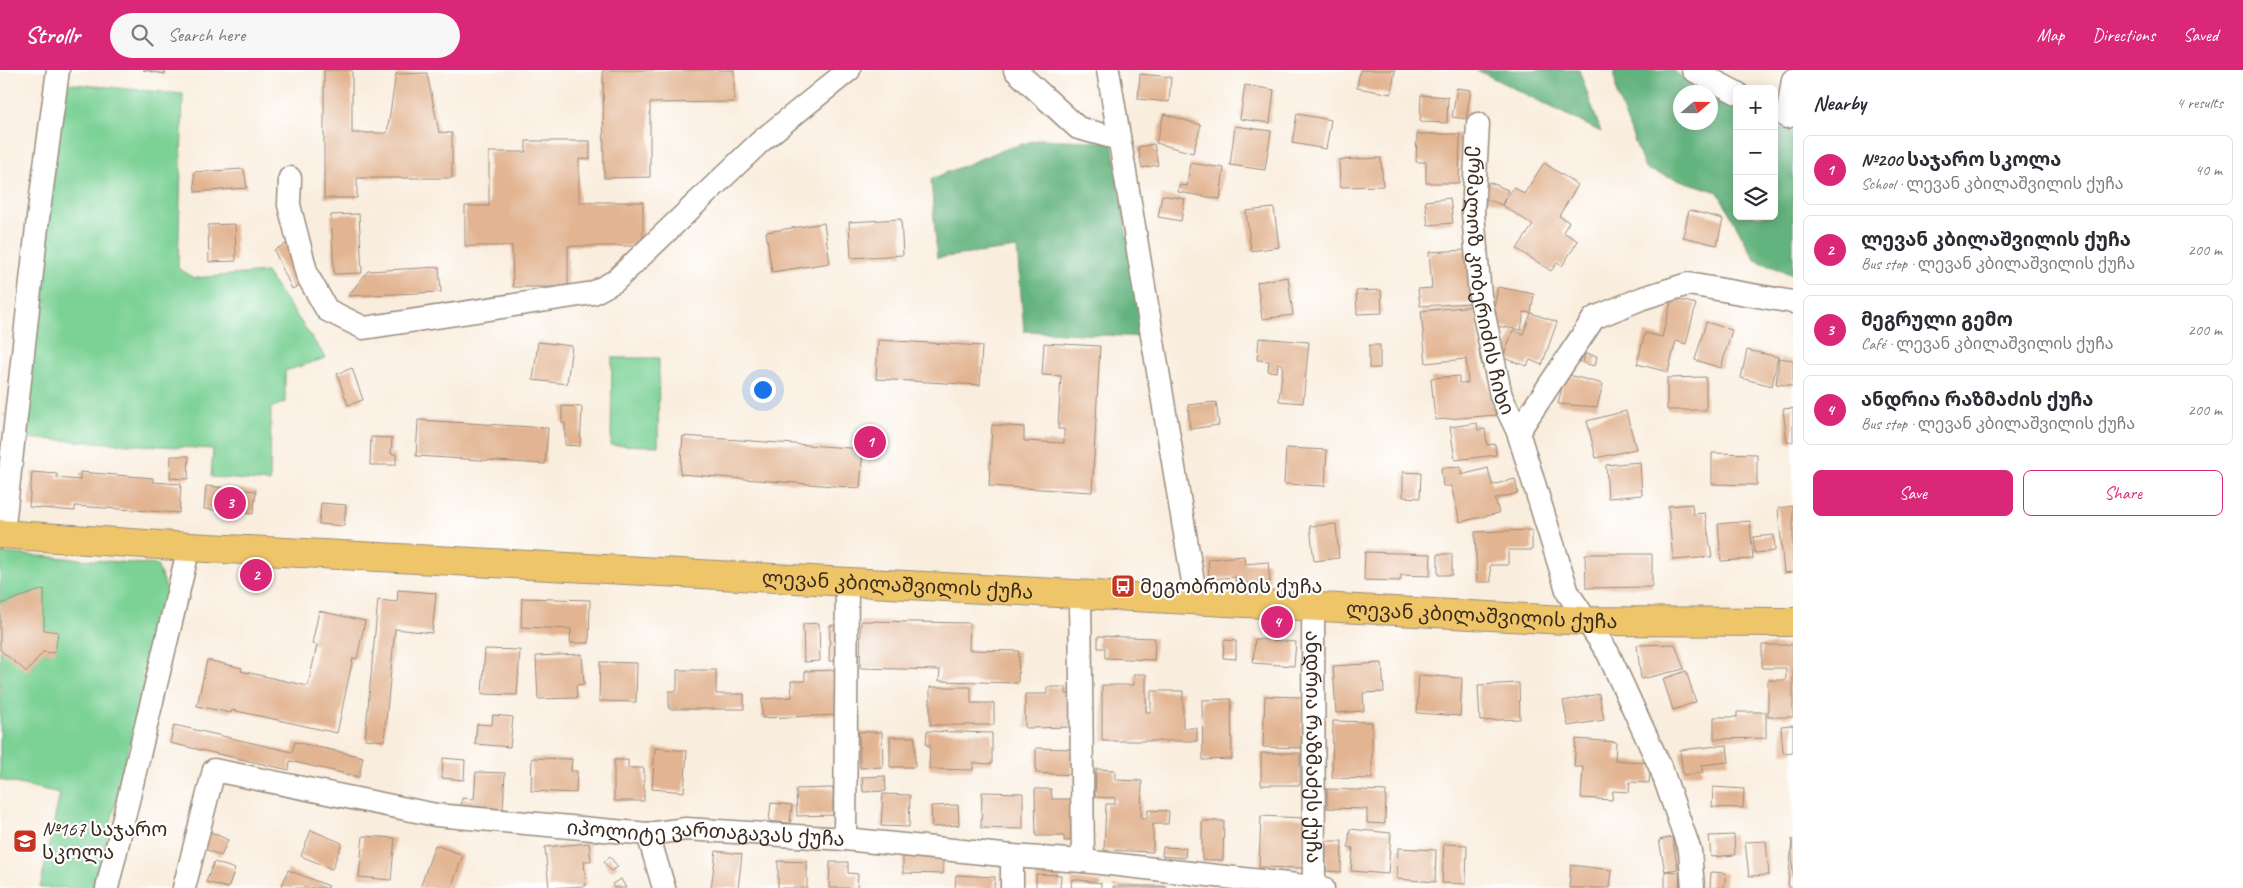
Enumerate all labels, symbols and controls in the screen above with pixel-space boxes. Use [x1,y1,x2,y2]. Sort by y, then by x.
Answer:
search box [110,13,460,58]
text: Strollr [25,20,80,50]
icon: search [128,21,156,49]
text: Search here [168,23,245,47]
text: Map [2037,24,2064,46]
text: Directions [2092,24,2155,46]
text: Saved [2183,24,2218,46]
north arrow [1673,85,1718,130]
map controls [1733,85,1778,220]
button: + [1733,85,1778,130]
text: Nearby [1813,90,1866,116]
text: 4 results [2176,93,2223,113]
button: − [1733,130,1778,175]
street label: ერმალოზ კობერიძის ჩიხი [1460,145,1520,419]
text: №200 საჯარო სკოლა [1861,148,2062,172]
text: 1 [1826,160,1834,180]
text: 40 m [2195,160,2222,180]
text: School · ლევან კბილაშვილის ქუჩა [1861,174,2123,194]
button: layers [1733,175,1778,220]
text: ლევან კბილაშვილის ქუჩა [1861,228,2131,252]
text: 2 [1826,240,1834,260]
text: 200 m [2188,240,2222,260]
text: Bus stop · ლევან კბილაშვილის ქუჩა [1861,254,2135,274]
text: მეგრული გემო [1861,308,2013,332]
text: 3 [1826,320,1834,340]
text: 200 m [2188,320,2222,340]
text: Café · ლევან კბილაშვილის ქუჩა [1861,334,2113,354]
your location [750,377,776,403]
text: ანდრია რაზმაძის ქუჩა [1861,388,2093,412]
text: 4 [1826,400,1834,420]
text: 200 m [2188,400,2222,420]
text: Bus stop · ლევან კბილაშვილის ქუჩა [1861,414,2135,434]
pin: 1 [854,423,886,461]
button: Save [1813,470,2013,516]
button: Share [2023,470,2223,516]
pin: 3 [214,484,246,522]
pin: 2 [240,556,272,594]
street label: ლევან კბილაშვილის ქუჩა [761,565,1034,605]
bus stop icon: მეგობრობის ქუჩა [1110,573,1136,599]
place label: მეგობრობის ქუჩა [1140,574,1323,599]
street label: ლევან კბილაშვილის ქუჩა [1345,596,1618,634]
pin: 4 [1261,603,1293,641]
street label: ანდრია რაზმაძეს ქუჩა [1300,630,1326,864]
street label: იპოლიტე ვართაგავას ქუჩა [566,815,845,852]
place label: №167 საჯარო სკოლა [42,817,167,865]
school or university icon: №167 საჯარო სკოლა [12,828,38,854]

